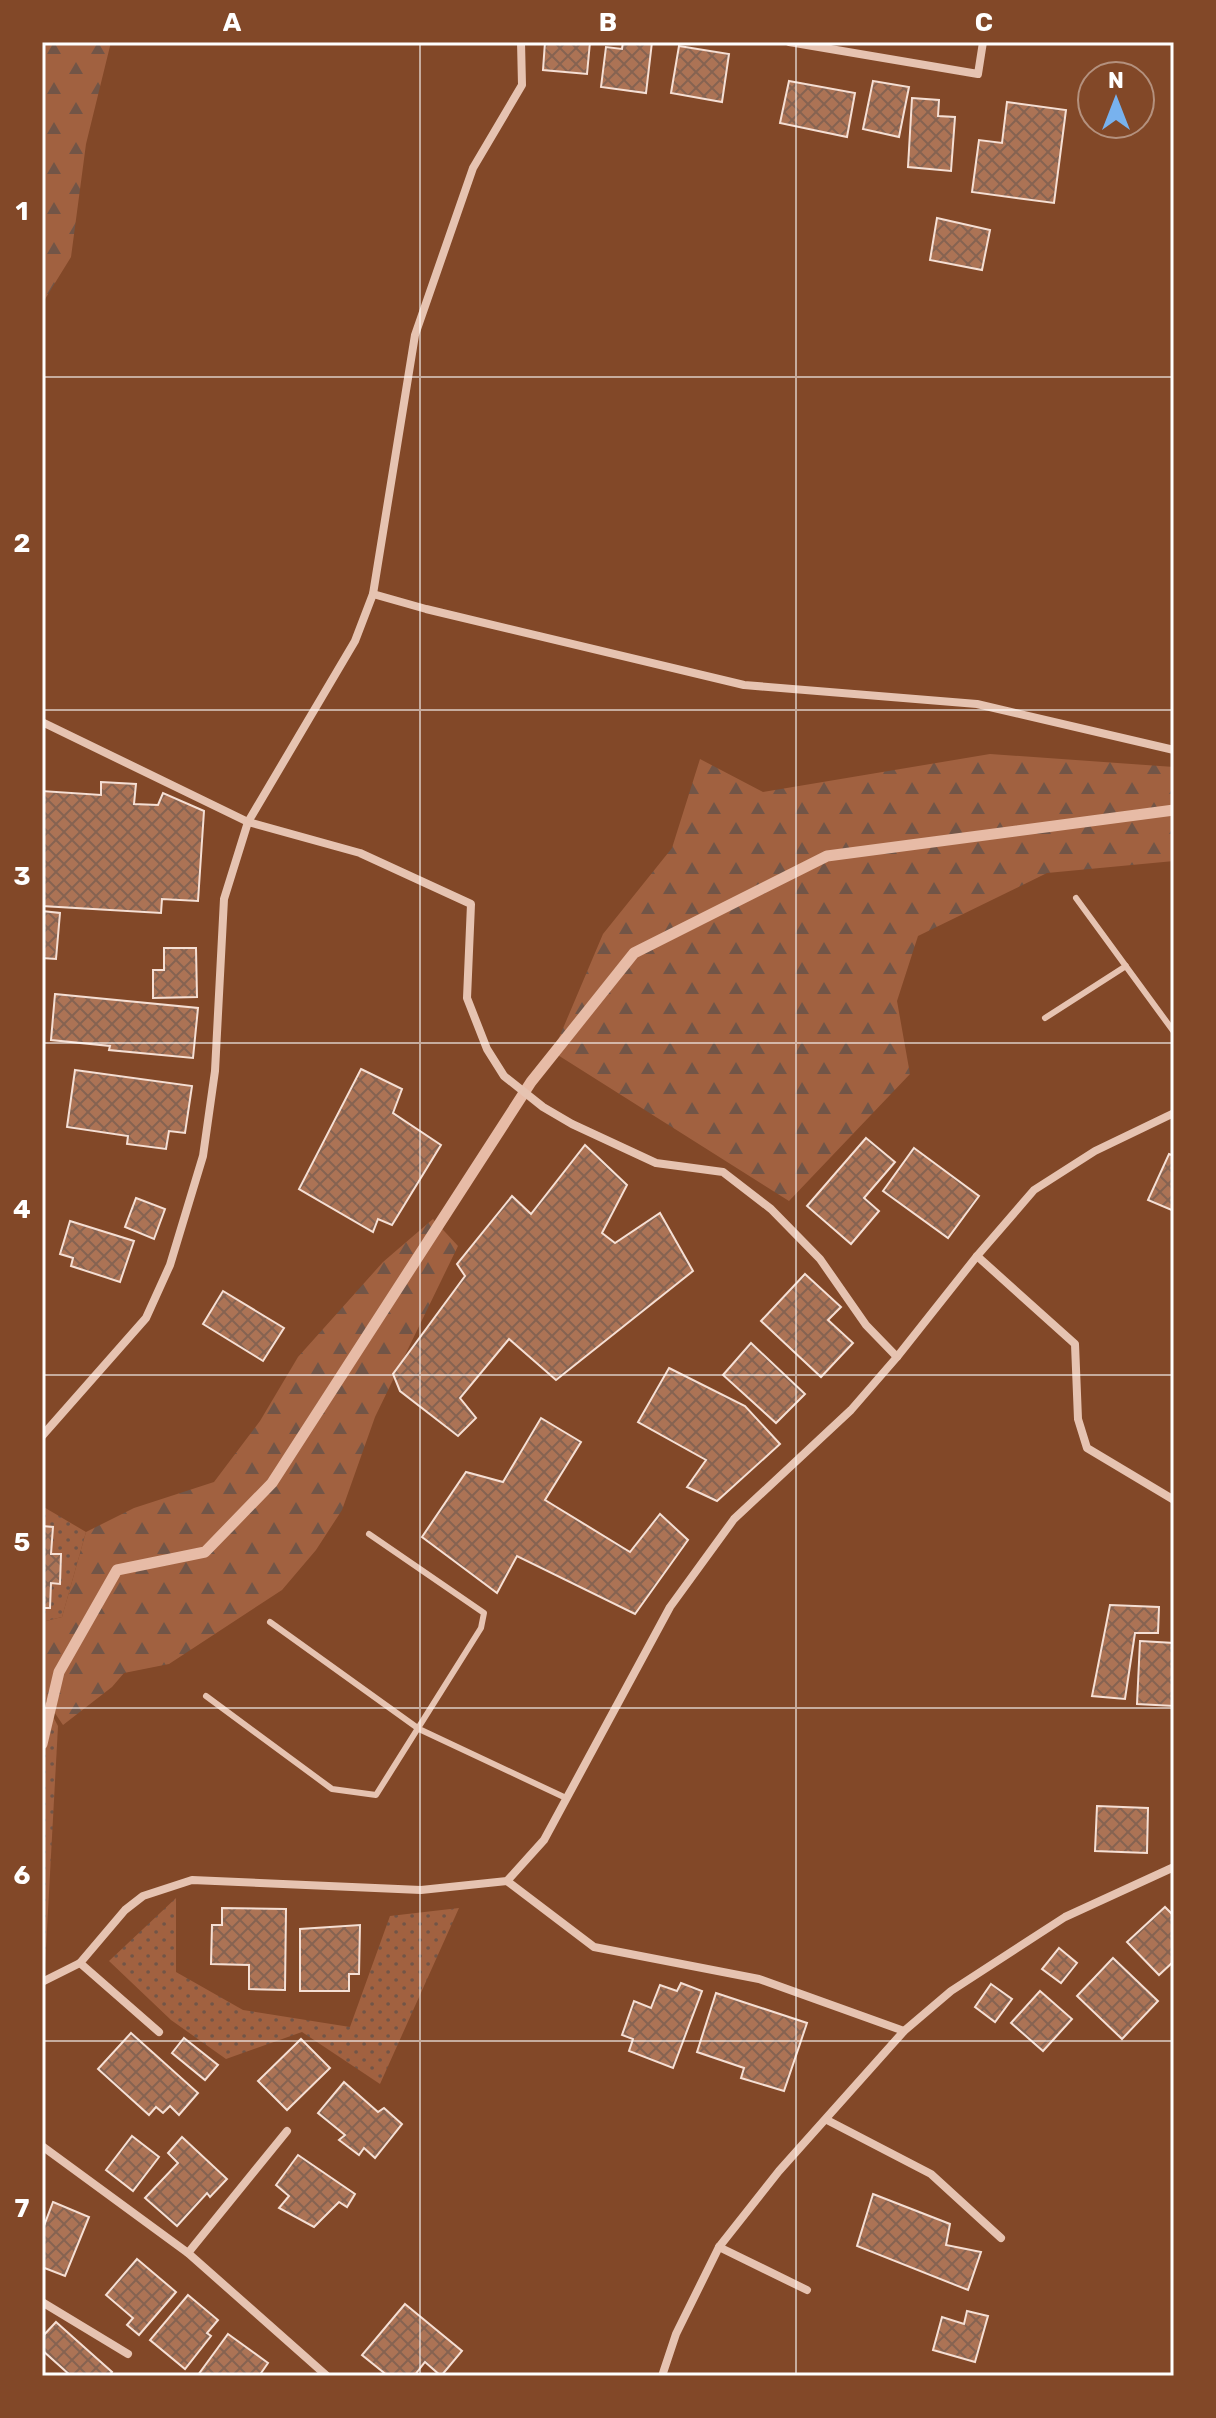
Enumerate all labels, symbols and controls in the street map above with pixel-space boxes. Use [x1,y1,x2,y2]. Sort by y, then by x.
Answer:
text: A [223,7,242,38]
text: B [599,7,617,38]
text: C [975,7,993,38]
north arrow [1076,60,1156,140]
text: N [1108,67,1124,94]
text: 1 [16,196,28,227]
text: 2 [14,528,30,559]
text: 3 [13,861,31,892]
text: 4 [13,1194,31,1225]
text: 5 [14,1527,30,1558]
text: 6 [14,1860,31,1891]
text: 7 [15,2193,30,2224]

